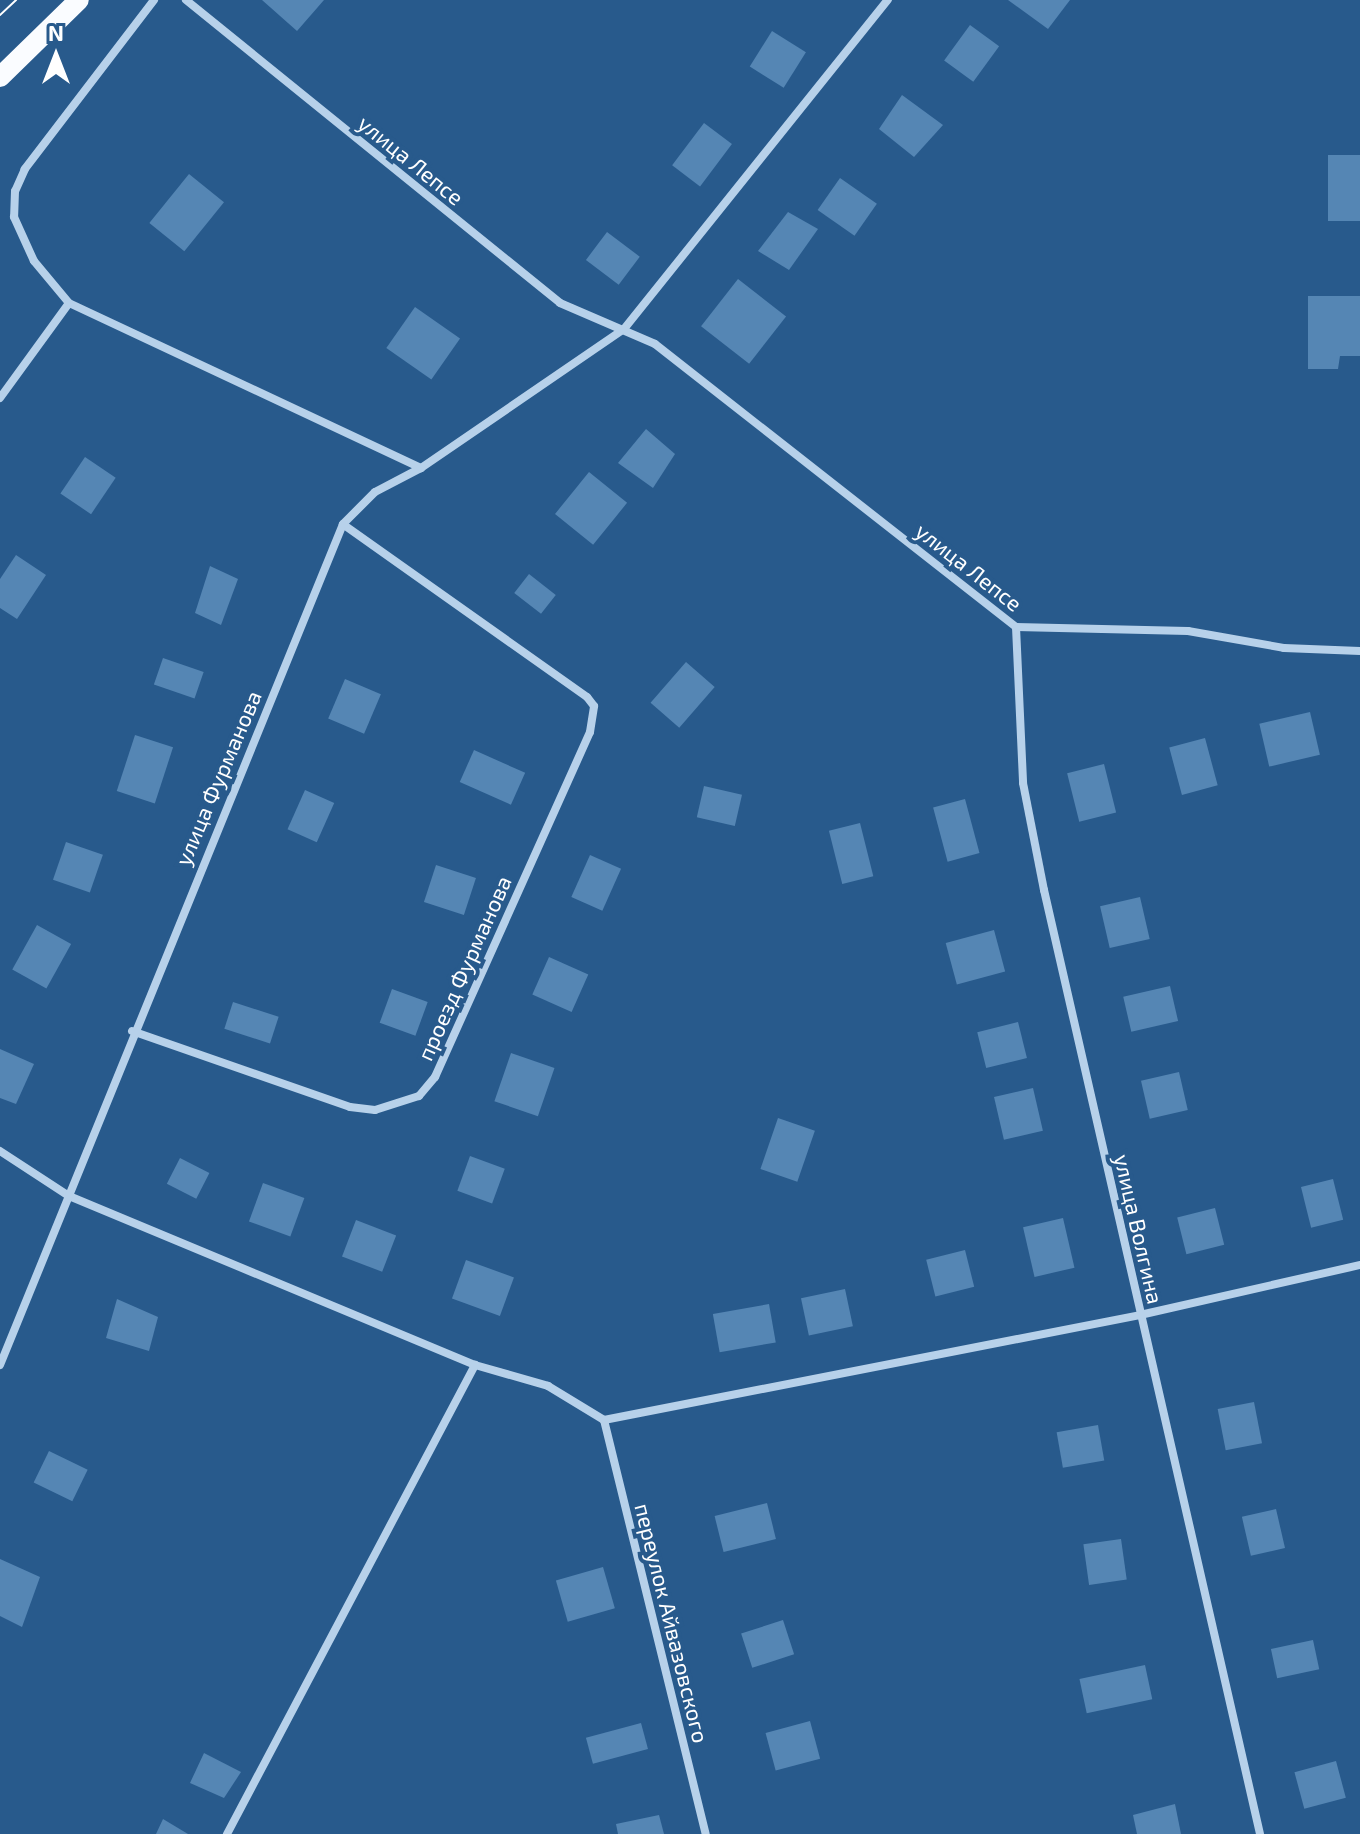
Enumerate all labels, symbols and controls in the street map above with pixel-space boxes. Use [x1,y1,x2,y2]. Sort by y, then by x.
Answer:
north arrow [16,16,96,96]
text: N [48,19,64,45]
street label: улица Лепсе [353,110,469,210]
street label: улица Лепсе [911,517,1027,617]
street label: улица Фурманова [169,687,267,869]
street label: проезд Фурманова [411,872,517,1064]
street label: улица Волгина [1109,1152,1169,1306]
street label: переулок Айвазовского [629,1501,715,1745]

